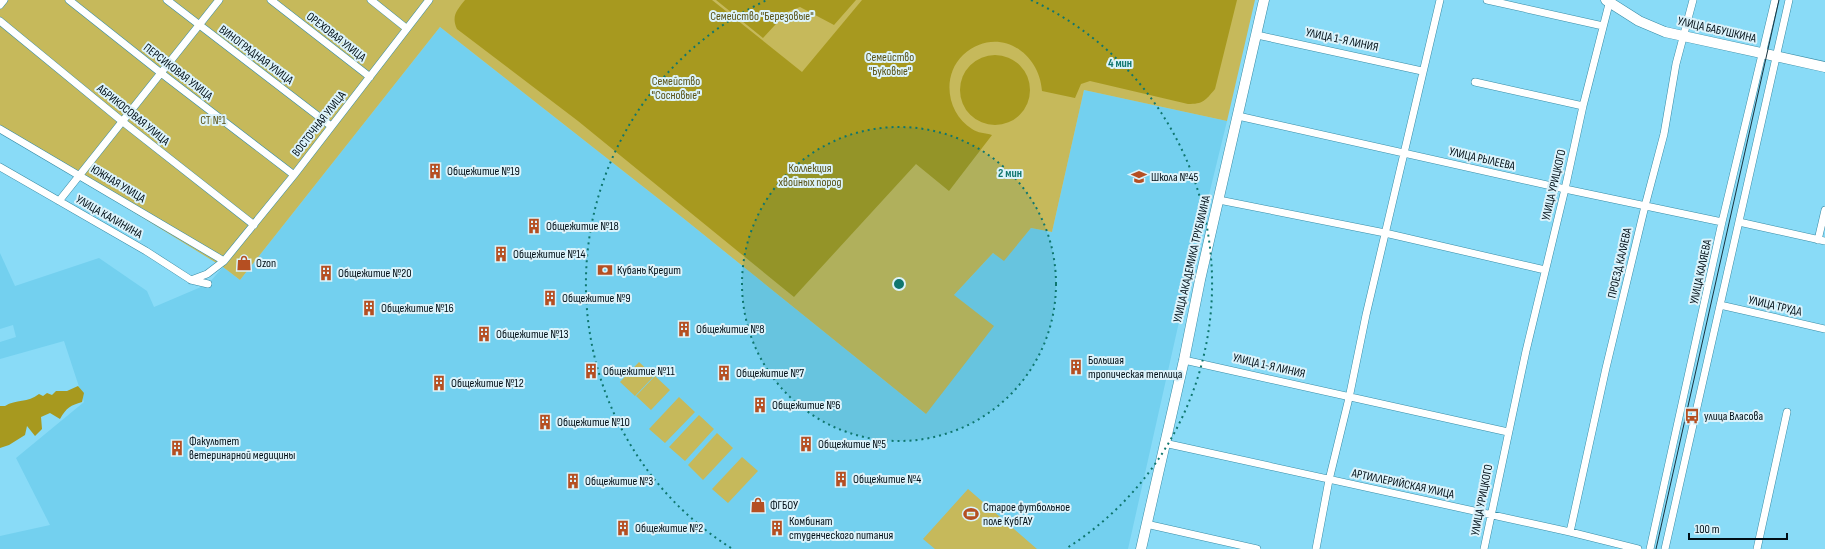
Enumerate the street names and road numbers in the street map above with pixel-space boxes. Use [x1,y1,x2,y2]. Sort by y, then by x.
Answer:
street label: ОРЕХОВАЯ УЛИЦА [303,9,370,65]
street label: УЛИЦА БАБУШКИНА [1676,14,1759,47]
street label: ВИНОГРАДНАЯ УЛИЦА [216,22,297,88]
street label: УЛИЦА 1-Я ЛИНИЯ [1304,25,1380,55]
street label: ПЕРСИКОВАЯ УЛИЦА [140,40,216,104]
street label: АБРИКОСОВАЯ УЛИЦА [93,80,173,149]
street label: ВОСТОЧНАЯ УЛИЦА [289,88,350,160]
street label: УЛИЦА РЫЛЕЕВА [1448,144,1517,174]
street label: УЛИЦА УРИЦКОГО [1539,148,1569,222]
street label: ЮЖНАЯ УЛИЦА [88,162,149,207]
street label: УЛИЦА КАЛИНИНА [73,192,146,243]
street label: УЛИЦА АКАДЕМИКА ТРУБИЛИНА [1170,193,1214,324]
street label: ПРОЕЗД КАЛЯЕВА [1605,226,1636,300]
street label: УЛИЦА КАЛЯЕВА [1687,237,1715,306]
street label: УЛИЦА ТРУДА [1747,293,1804,320]
street label: УЛИЦА 1-Я ЛИНИЯ [1231,350,1307,382]
street label: УЛИЦА УРИЦКОГО [1468,463,1496,537]
street label: АРТИЛЛЕРИЙСКАЯ УЛИЦА [1349,466,1457,502]

